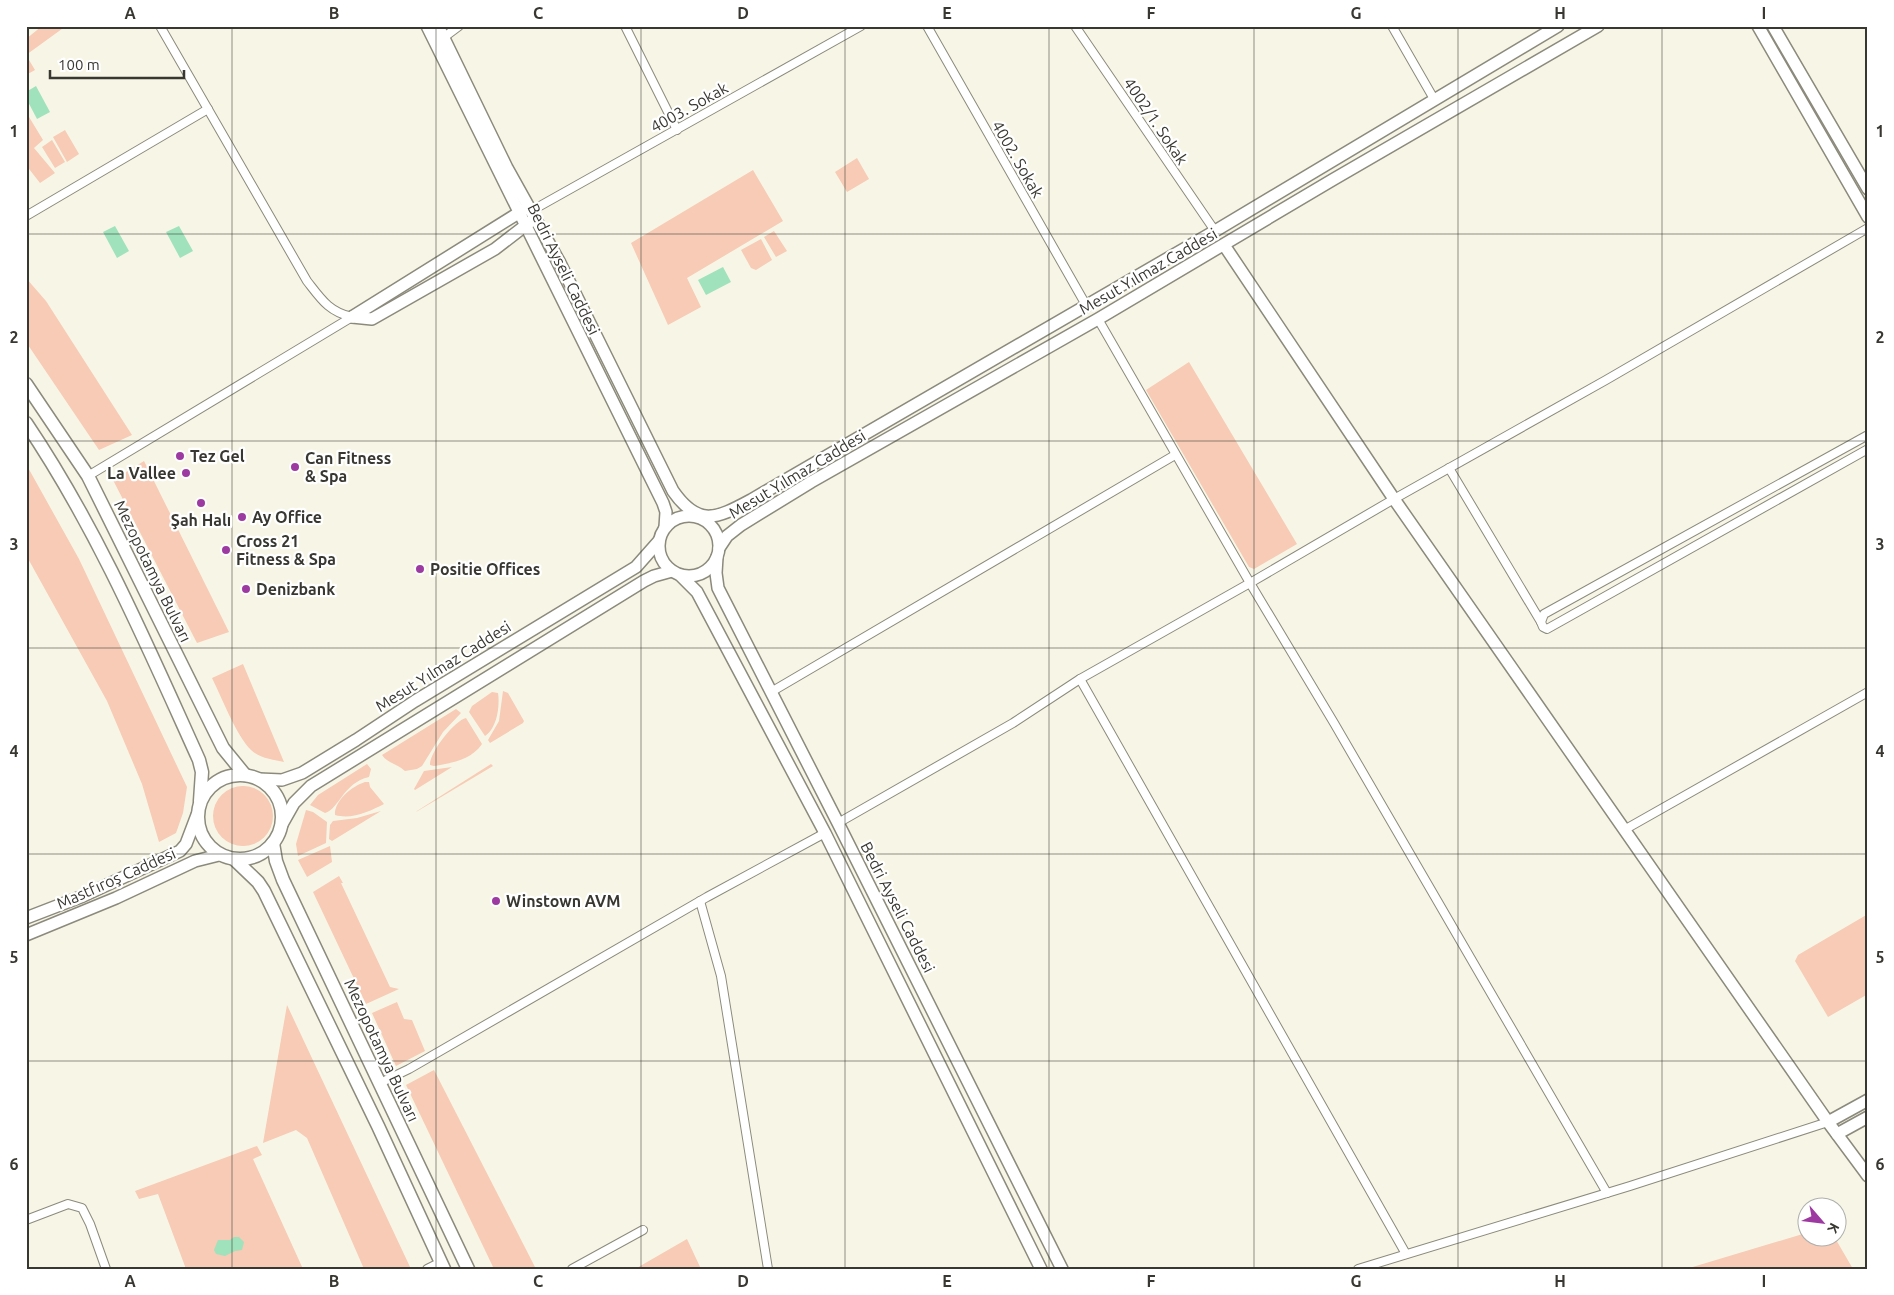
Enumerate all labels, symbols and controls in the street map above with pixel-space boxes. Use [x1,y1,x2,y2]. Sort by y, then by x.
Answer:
text: A [124,4,136,22]
text: B [329,4,339,22]
text: C [533,4,543,22]
text: D [737,4,749,22]
text: E [942,4,952,22]
text: F [1147,4,1156,22]
text: G [1350,4,1362,22]
text: H [1554,4,1566,22]
text: I [1762,4,1766,22]
scale bar [50,48,184,80]
text: 100 m [58,56,100,73]
street label: 4002/1. Sokak [1120,74,1192,168]
street label: 4003. Sokak [647,78,731,136]
street label: 4002. Sokak [989,117,1047,201]
text: 1 [9,122,19,140]
text: 1 [1875,122,1885,140]
street label: Bedri Ayseli Caddesi [524,200,604,338]
street label: Mesut Yılmaz Caddesi [1076,224,1220,318]
text: 2 [9,328,19,346]
text: 2 [1875,328,1885,346]
street label: Mesut Yılmaz Caddesi [725,426,869,522]
place label: Tez Gel [190,447,245,465]
place label: Can Fitness & Spa [305,449,391,485]
marker: Tez Gel [174,450,186,462]
marker: Can Fitness & Spa [289,461,301,473]
place label: La Vallee [107,464,176,482]
marker: La Vallee [180,467,192,479]
street label: Mezopotamya Bulvarı [111,497,195,645]
marker: Şah Halı [195,497,207,509]
place label: Ay Office [252,508,322,526]
place label: Şah Halı [171,511,231,530]
marker: Ay Office [236,511,248,523]
place label: Cross 21 Fitness & Spa [236,532,336,568]
text: 3 [9,535,19,553]
text: 3 [1875,535,1885,553]
marker: Cross 21 Fitness & Spa [220,544,232,556]
place label: Positie Offices [430,560,540,578]
marker: Positie Offices [414,563,426,575]
place label: Denizbank [256,580,335,598]
marker: Denizbank [240,583,252,595]
street label: Mesut Yılmaz Caddesi [372,617,514,715]
text: 4 [9,742,19,760]
text: 4 [1875,742,1885,760]
street label: Bedri Ayseli Caddesi [857,839,939,975]
street label: Mastfıroş Caddesi [54,844,178,912]
place label: Winstown AVM [506,892,621,910]
marker: Winstown AVM [490,895,502,907]
text: 5 [9,948,19,966]
text: 5 [1875,948,1885,966]
street label: Mezopotamya Bulvarı [341,976,423,1124]
text: 6 [9,1155,19,1173]
text: 6 [1875,1155,1885,1173]
north arrow [1796,1198,1846,1248]
text: K [1824,1220,1843,1237]
text: A [124,1272,136,1290]
text: B [329,1272,339,1290]
text: C [533,1272,543,1290]
text: D [737,1272,749,1290]
text: E [942,1272,952,1290]
text: F [1147,1272,1156,1290]
text: G [1350,1272,1362,1290]
text: H [1554,1272,1566,1290]
text: I [1762,1272,1766,1290]

